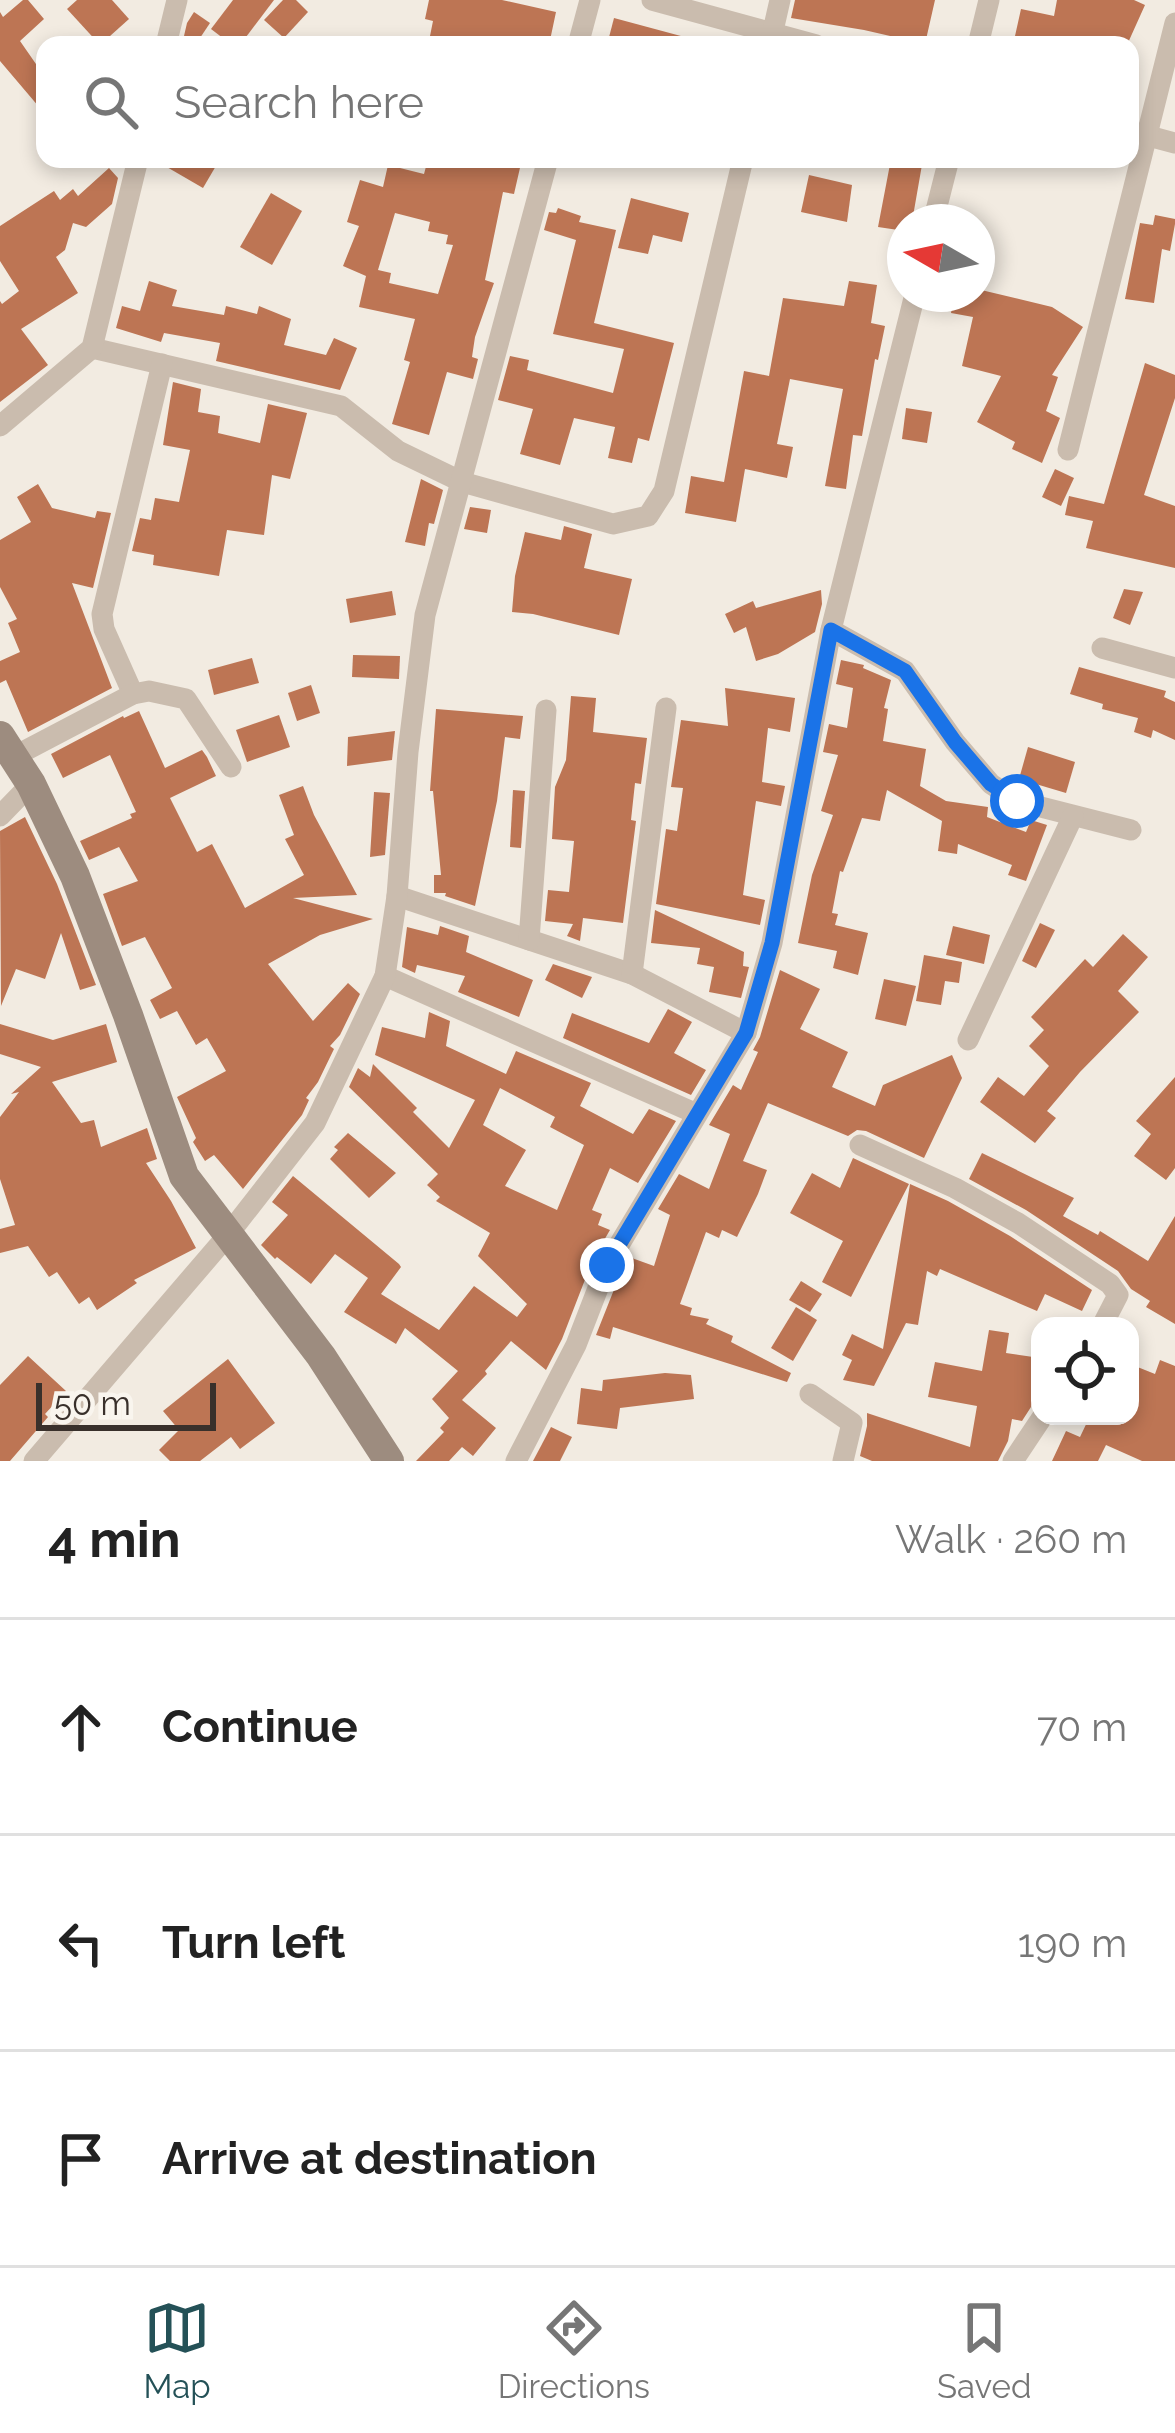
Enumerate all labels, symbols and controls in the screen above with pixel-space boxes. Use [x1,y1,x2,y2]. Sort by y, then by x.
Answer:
search box [36,36,1139,168]
icon: search [78,69,144,135]
text: Search here [174,76,424,129]
north arrow [887,204,995,312]
route start [990,774,1044,828]
route end [580,1238,634,1292]
map controls [1031,1317,1139,1425]
button: locate [1031,1317,1139,1425]
scale bar [36,1377,216,1430]
text: 50 m [54,1384,131,1423]
text: 4 min [48,1509,181,1569]
text: Walk · 260 m [895,1516,1127,1562]
icon: ahead [48,1694,114,1760]
text: Continue [162,1700,358,1753]
text: 70 m [1037,1704,1127,1750]
icon: left [48,1910,114,1976]
text: Turn left [162,1916,345,1969]
text: 190 m [1018,1920,1127,1966]
icon: arrive [48,2126,114,2192]
text: Arrive at destination [162,2132,597,2185]
tab: Map [144,2295,211,2406]
tab: Directions [498,2295,650,2406]
tab: Saved [937,2295,1031,2406]

